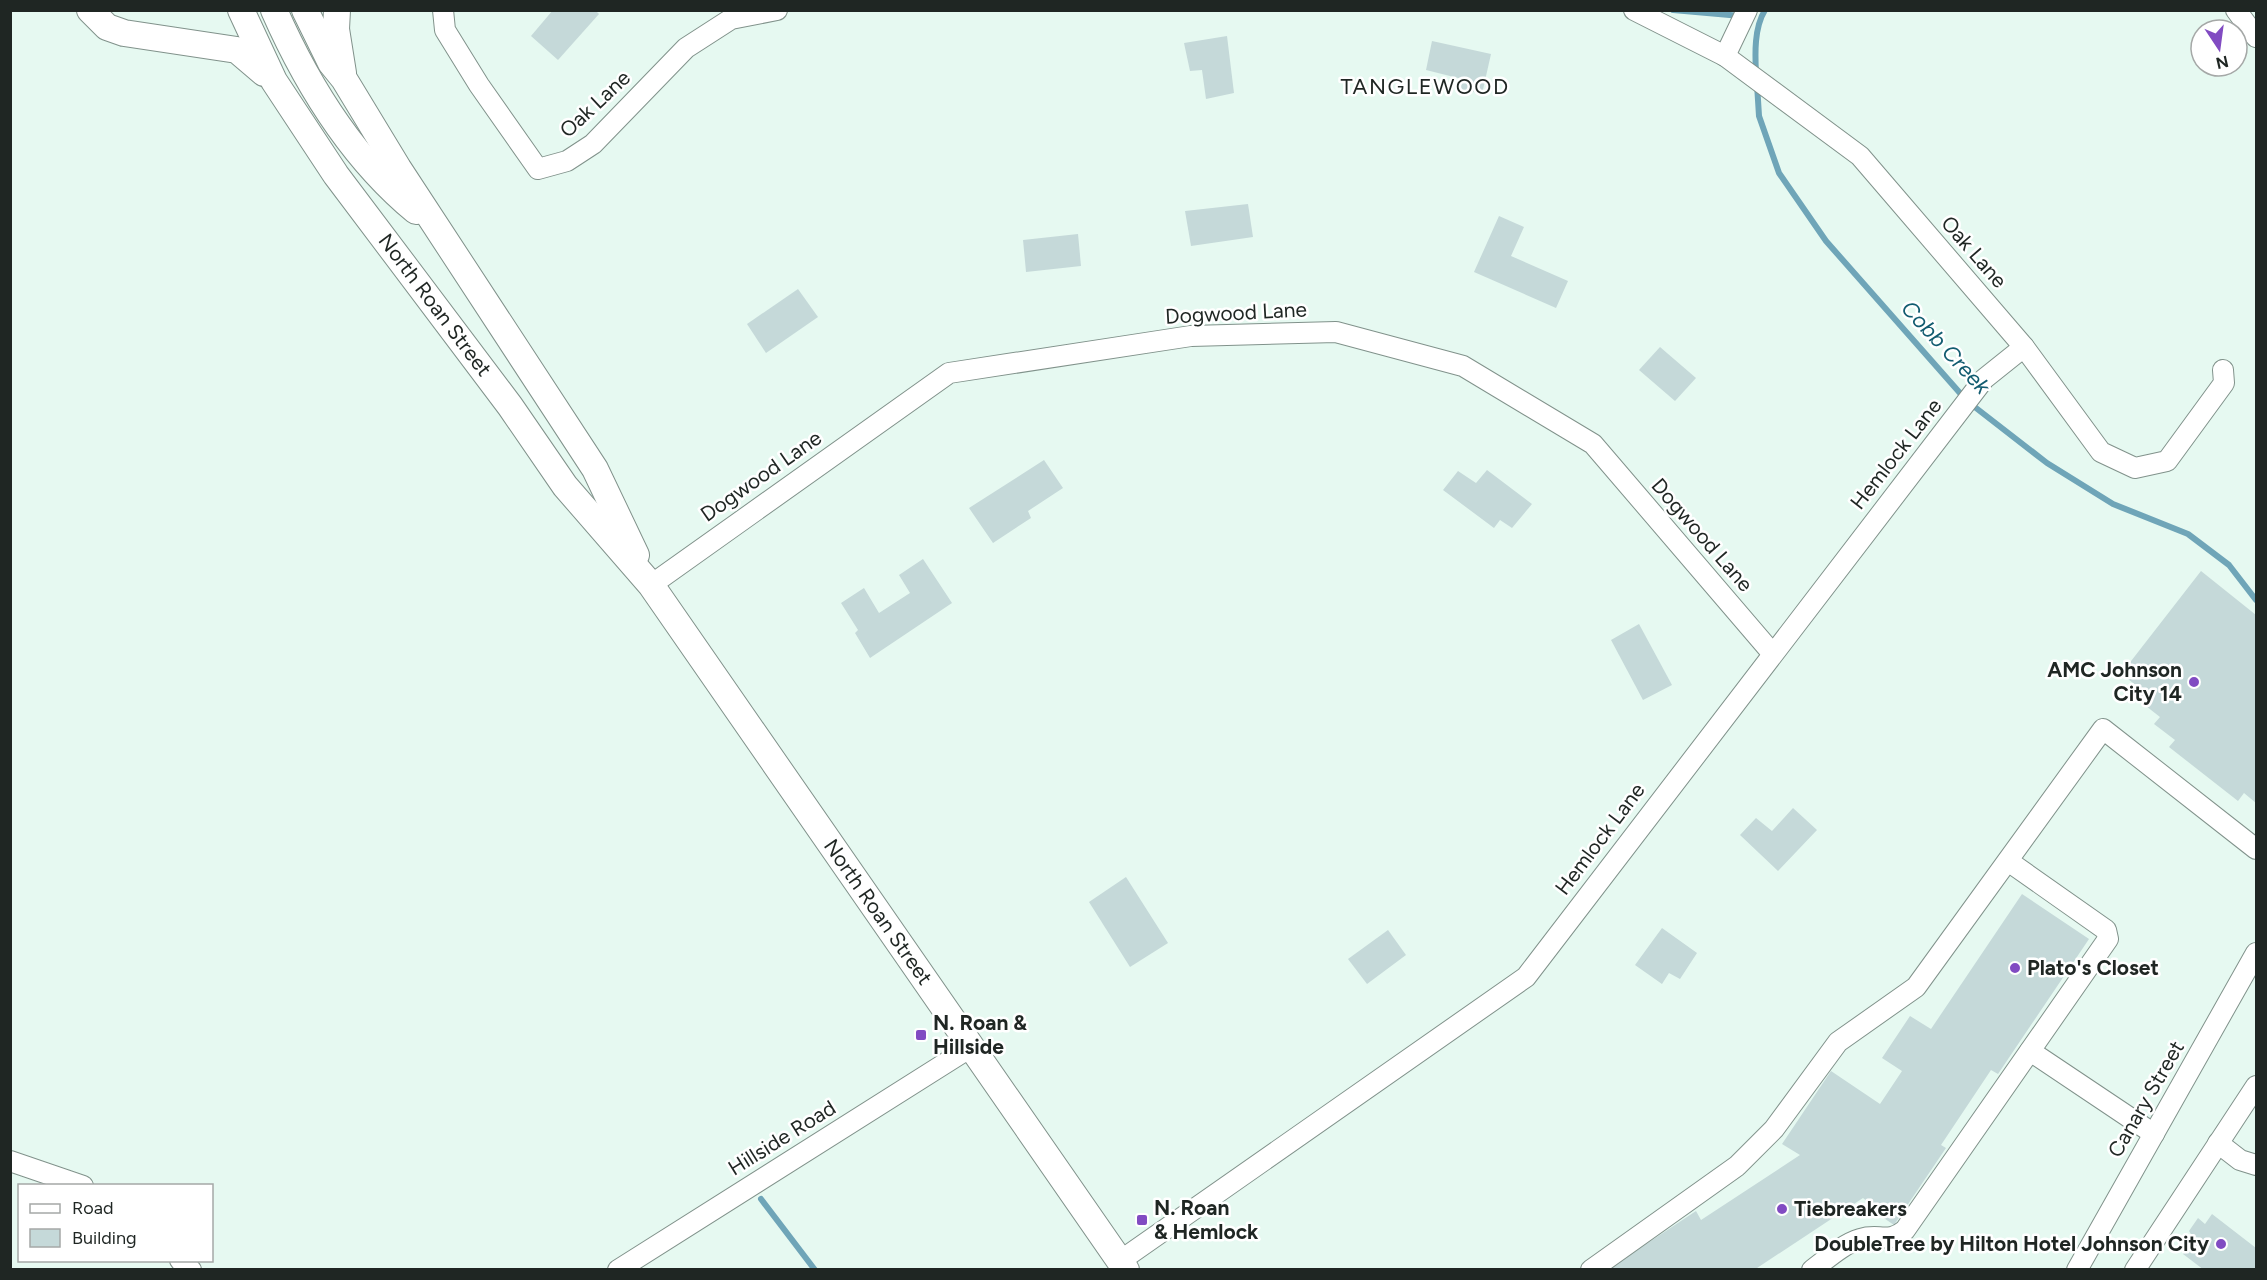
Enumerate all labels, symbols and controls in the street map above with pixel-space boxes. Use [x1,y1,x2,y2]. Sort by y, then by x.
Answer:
north arrow [2189,18,2249,78]
text: N [2214,51,2230,73]
street label: Oak Lane [554,65,635,143]
district label: TANGLEWOOD [1340,73,1510,100]
street label: Oak Lane [1936,211,2012,293]
street label: North Roan Street [374,228,497,381]
water label: Cobb Creek [1895,295,1997,401]
street label: Dogwood Lane [1164,296,1307,329]
street label: Hemlock Lane [1845,393,1947,514]
street label: Dogwood Lane [695,425,826,527]
street label: Dogwood Lane [1646,473,1758,596]
place label: AMC Johnson City 14 [2047,657,2182,706]
marker: AMC Johnson City 14 [2187,675,2201,689]
street label: Hemlock Lane [1549,778,1650,900]
street label: North Roan Street [819,834,938,989]
place label: Plato's Closet [2027,955,2159,980]
marker: Plato's Closet [2008,961,2022,975]
place label: N. Roan & Hillside [933,1010,1027,1059]
marker: N. Roan & Hillside [914,1028,928,1042]
street label: Canary Street [2102,1036,2189,1161]
street label: Hillside Road [723,1095,840,1180]
legend [18,1184,213,1262]
place label: N. Roan & Hemlock [1154,1195,1259,1244]
place label: Tiebreakers [1794,1196,1907,1221]
text: Road [72,1197,113,1219]
marker: Tiebreakers [1775,1202,1789,1216]
marker: N. Roan & Hemlock [1135,1213,1149,1227]
text: Building [72,1227,137,1249]
place label: DoubleTree by Hilton Hotel Johnson City [1814,1231,2210,1256]
marker: DoubleTree by Hilton Hotel Johnson City [2214,1237,2228,1251]

